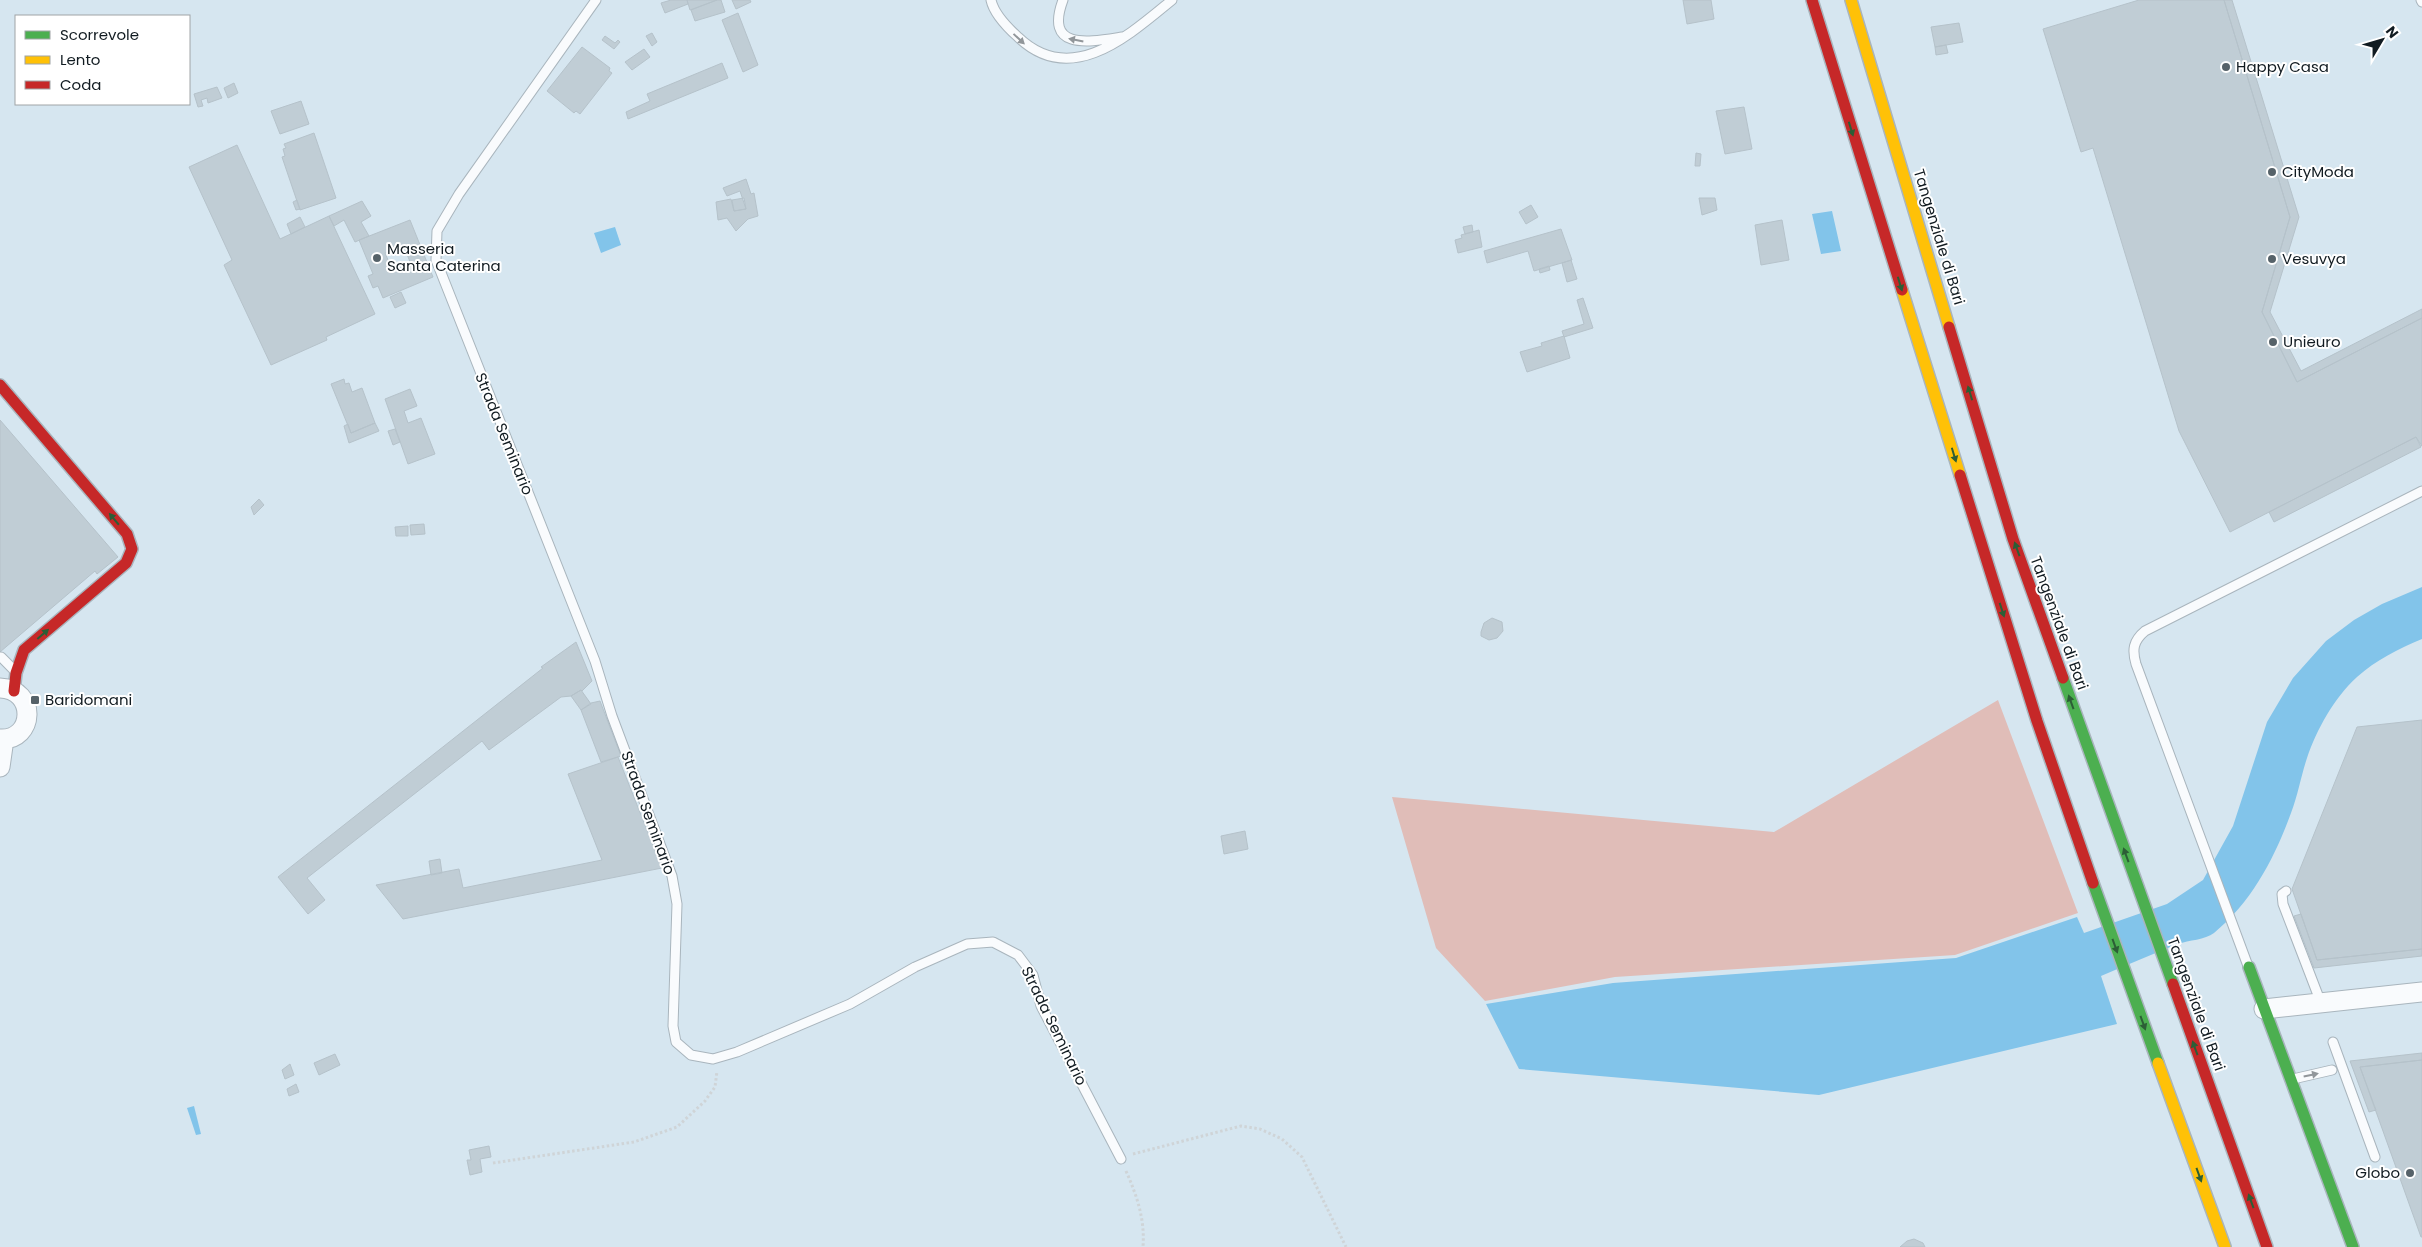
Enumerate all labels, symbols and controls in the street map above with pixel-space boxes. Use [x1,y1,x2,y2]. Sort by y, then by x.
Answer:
legend [15,15,190,105]
north arrow [2357,15,2407,65]
text: N [2381,22,2403,42]
text: Scorrevole [60,24,139,45]
one-way arrow [1013,33,1025,45]
one-way arrow [1068,36,1084,44]
text: Lento [60,49,100,70]
place label: Happy Casa [2236,56,2329,77]
marker: Happy Casa [2220,61,2232,73]
text: Coda [60,74,101,95]
one-way arrow [1847,121,1855,136]
place label: CityModa [2282,161,2354,182]
street label: Tangenziale di Bari [1909,166,1970,307]
marker: CityModa [2266,166,2278,178]
place label: Masseria Santa Caterina [387,238,501,276]
place label: Vesuvya [2282,248,2346,269]
marker: Masseria Santa Caterina [371,252,383,264]
marker: Vesuvya [2266,253,2278,265]
one-way arrow [1896,276,1904,291]
place label: Unieuro [2283,331,2341,352]
marker: Unieuro [2267,336,2279,348]
street label: Strada Seminario [470,370,539,498]
one-way arrow [1965,386,1973,401]
one-way arrow [1950,448,1958,463]
one-way arrow [109,512,120,525]
one-way arrow [2013,541,2020,556]
street label: Tangenziale di Bari [2025,553,2093,693]
one-way arrow [1999,603,2007,618]
one-way arrow [36,628,48,640]
place label: Baridomani [45,689,132,710]
marker: Baridomani [29,694,41,706]
one-way arrow [2067,694,2075,709]
street label: Strada Seminario [616,748,681,878]
one-way arrow [2122,847,2130,862]
street label: Tangenziale di Bari [2162,934,2230,1074]
one-way arrow [2112,939,2120,954]
street label: Strada Seminario [1016,963,1092,1089]
one-way arrow [2140,1015,2147,1030]
one-way arrow [2191,1041,2198,1056]
one-way arrow [2304,1071,2319,1079]
place label: Globo [2355,1162,2400,1183]
marker: Globo [2404,1167,2416,1179]
one-way arrow [2196,1168,2203,1183]
one-way arrow [2247,1193,2255,1208]

